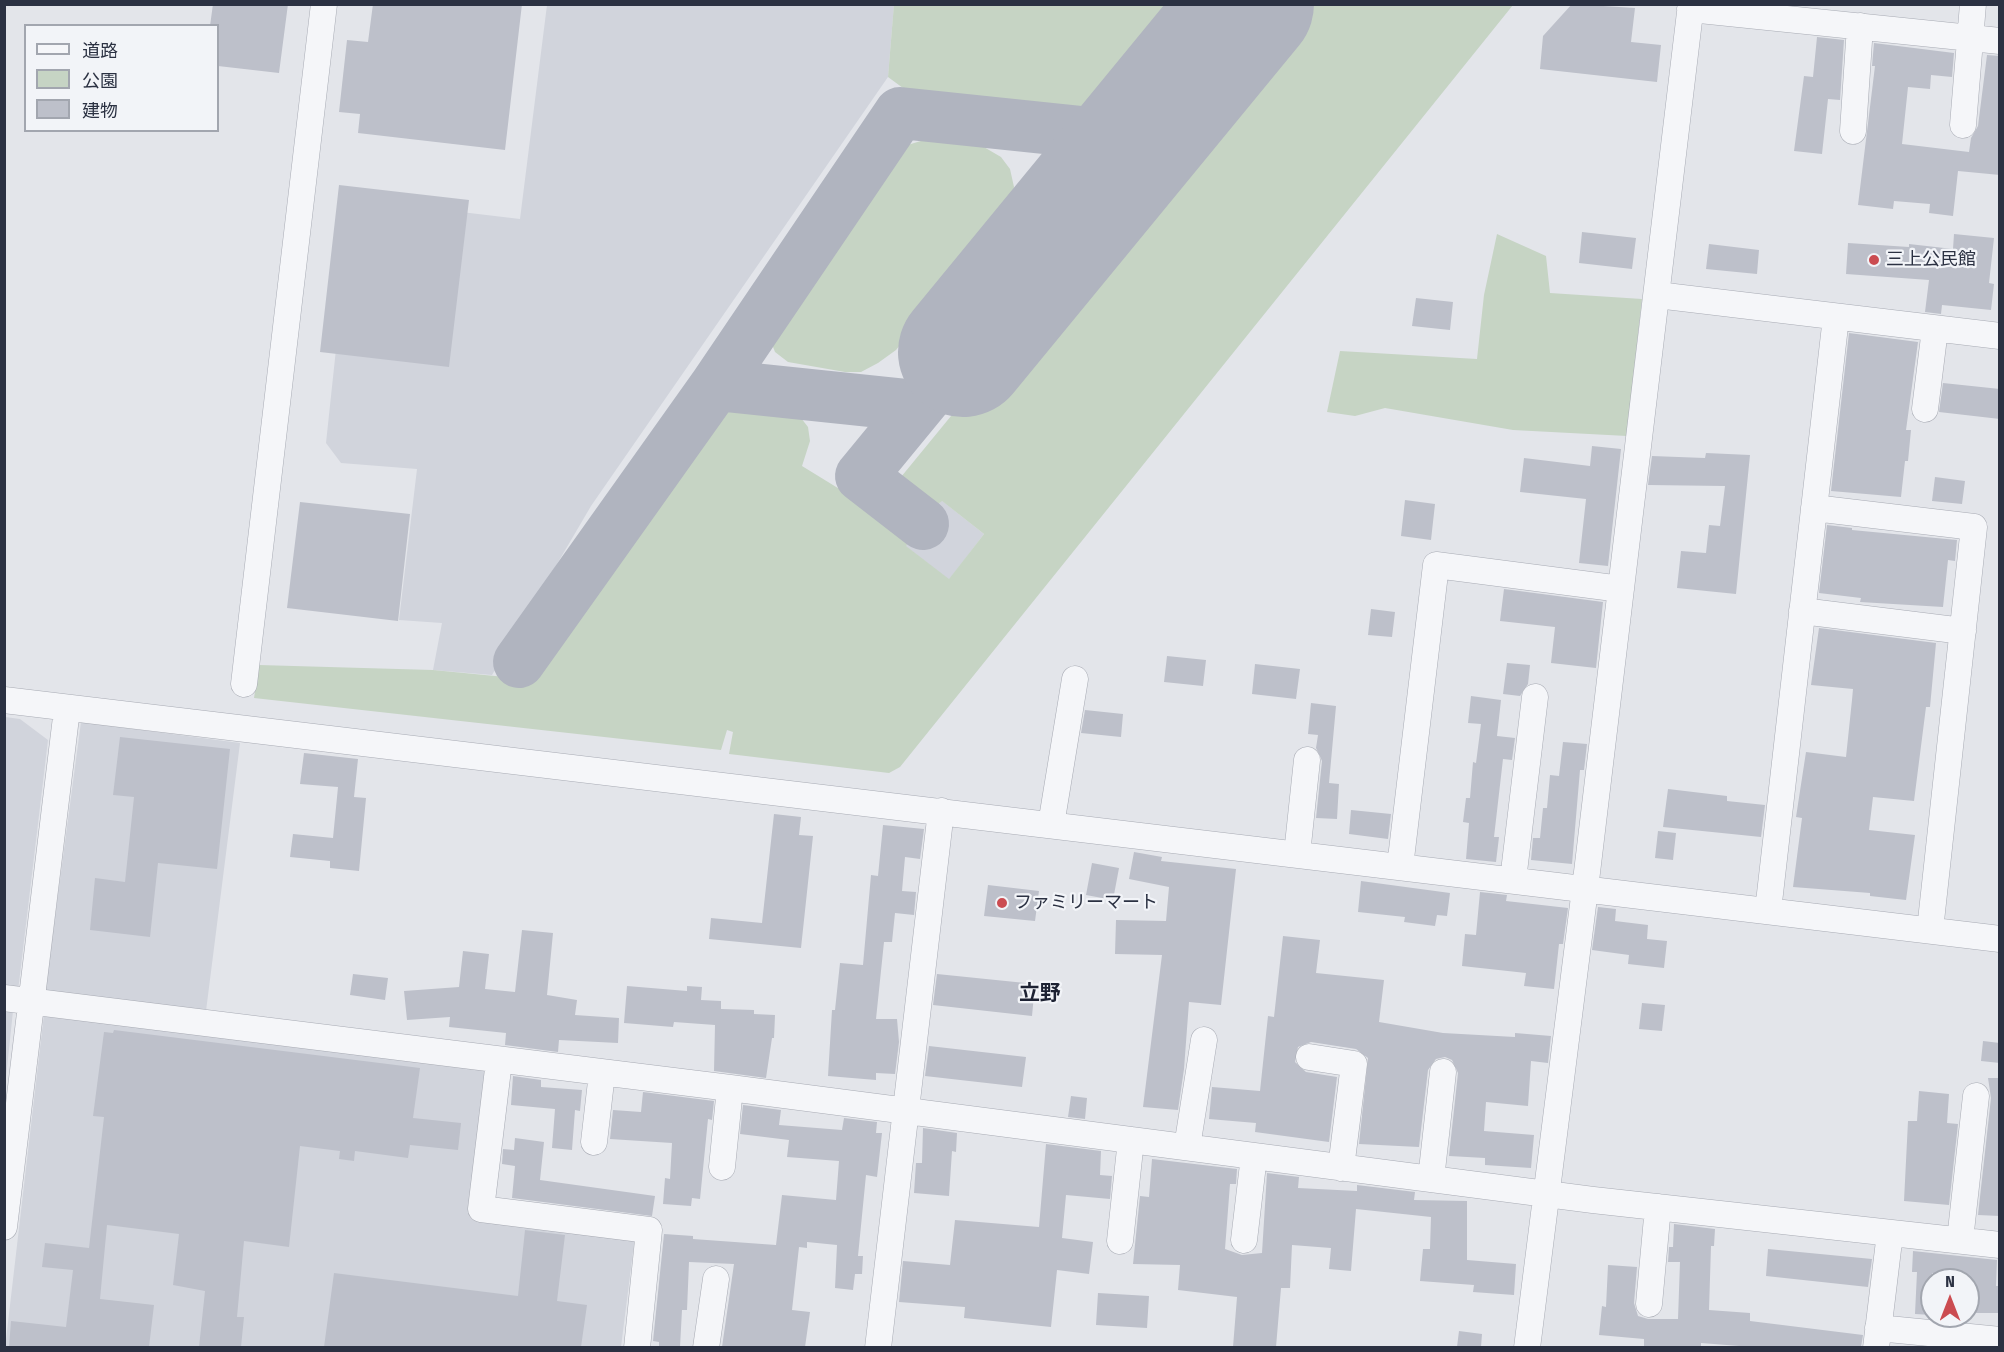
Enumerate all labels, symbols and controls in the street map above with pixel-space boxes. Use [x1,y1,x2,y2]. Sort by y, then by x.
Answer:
legend [24,24,219,132]
text: 道路 [82,40,118,62]
text: 公園 [82,70,118,92]
text: 建物 [82,100,118,122]
place label: 三上公民館 [1886,249,1976,271]
marker: 三上公民館 [1867,253,1881,267]
place label: ファミリーマート [1014,892,1158,914]
marker: ファミリーマート [995,896,1009,910]
district label: 立野 [1019,981,1061,1007]
north arrow [1920,1268,1980,1328]
text: N [1945,1272,1955,1291]

